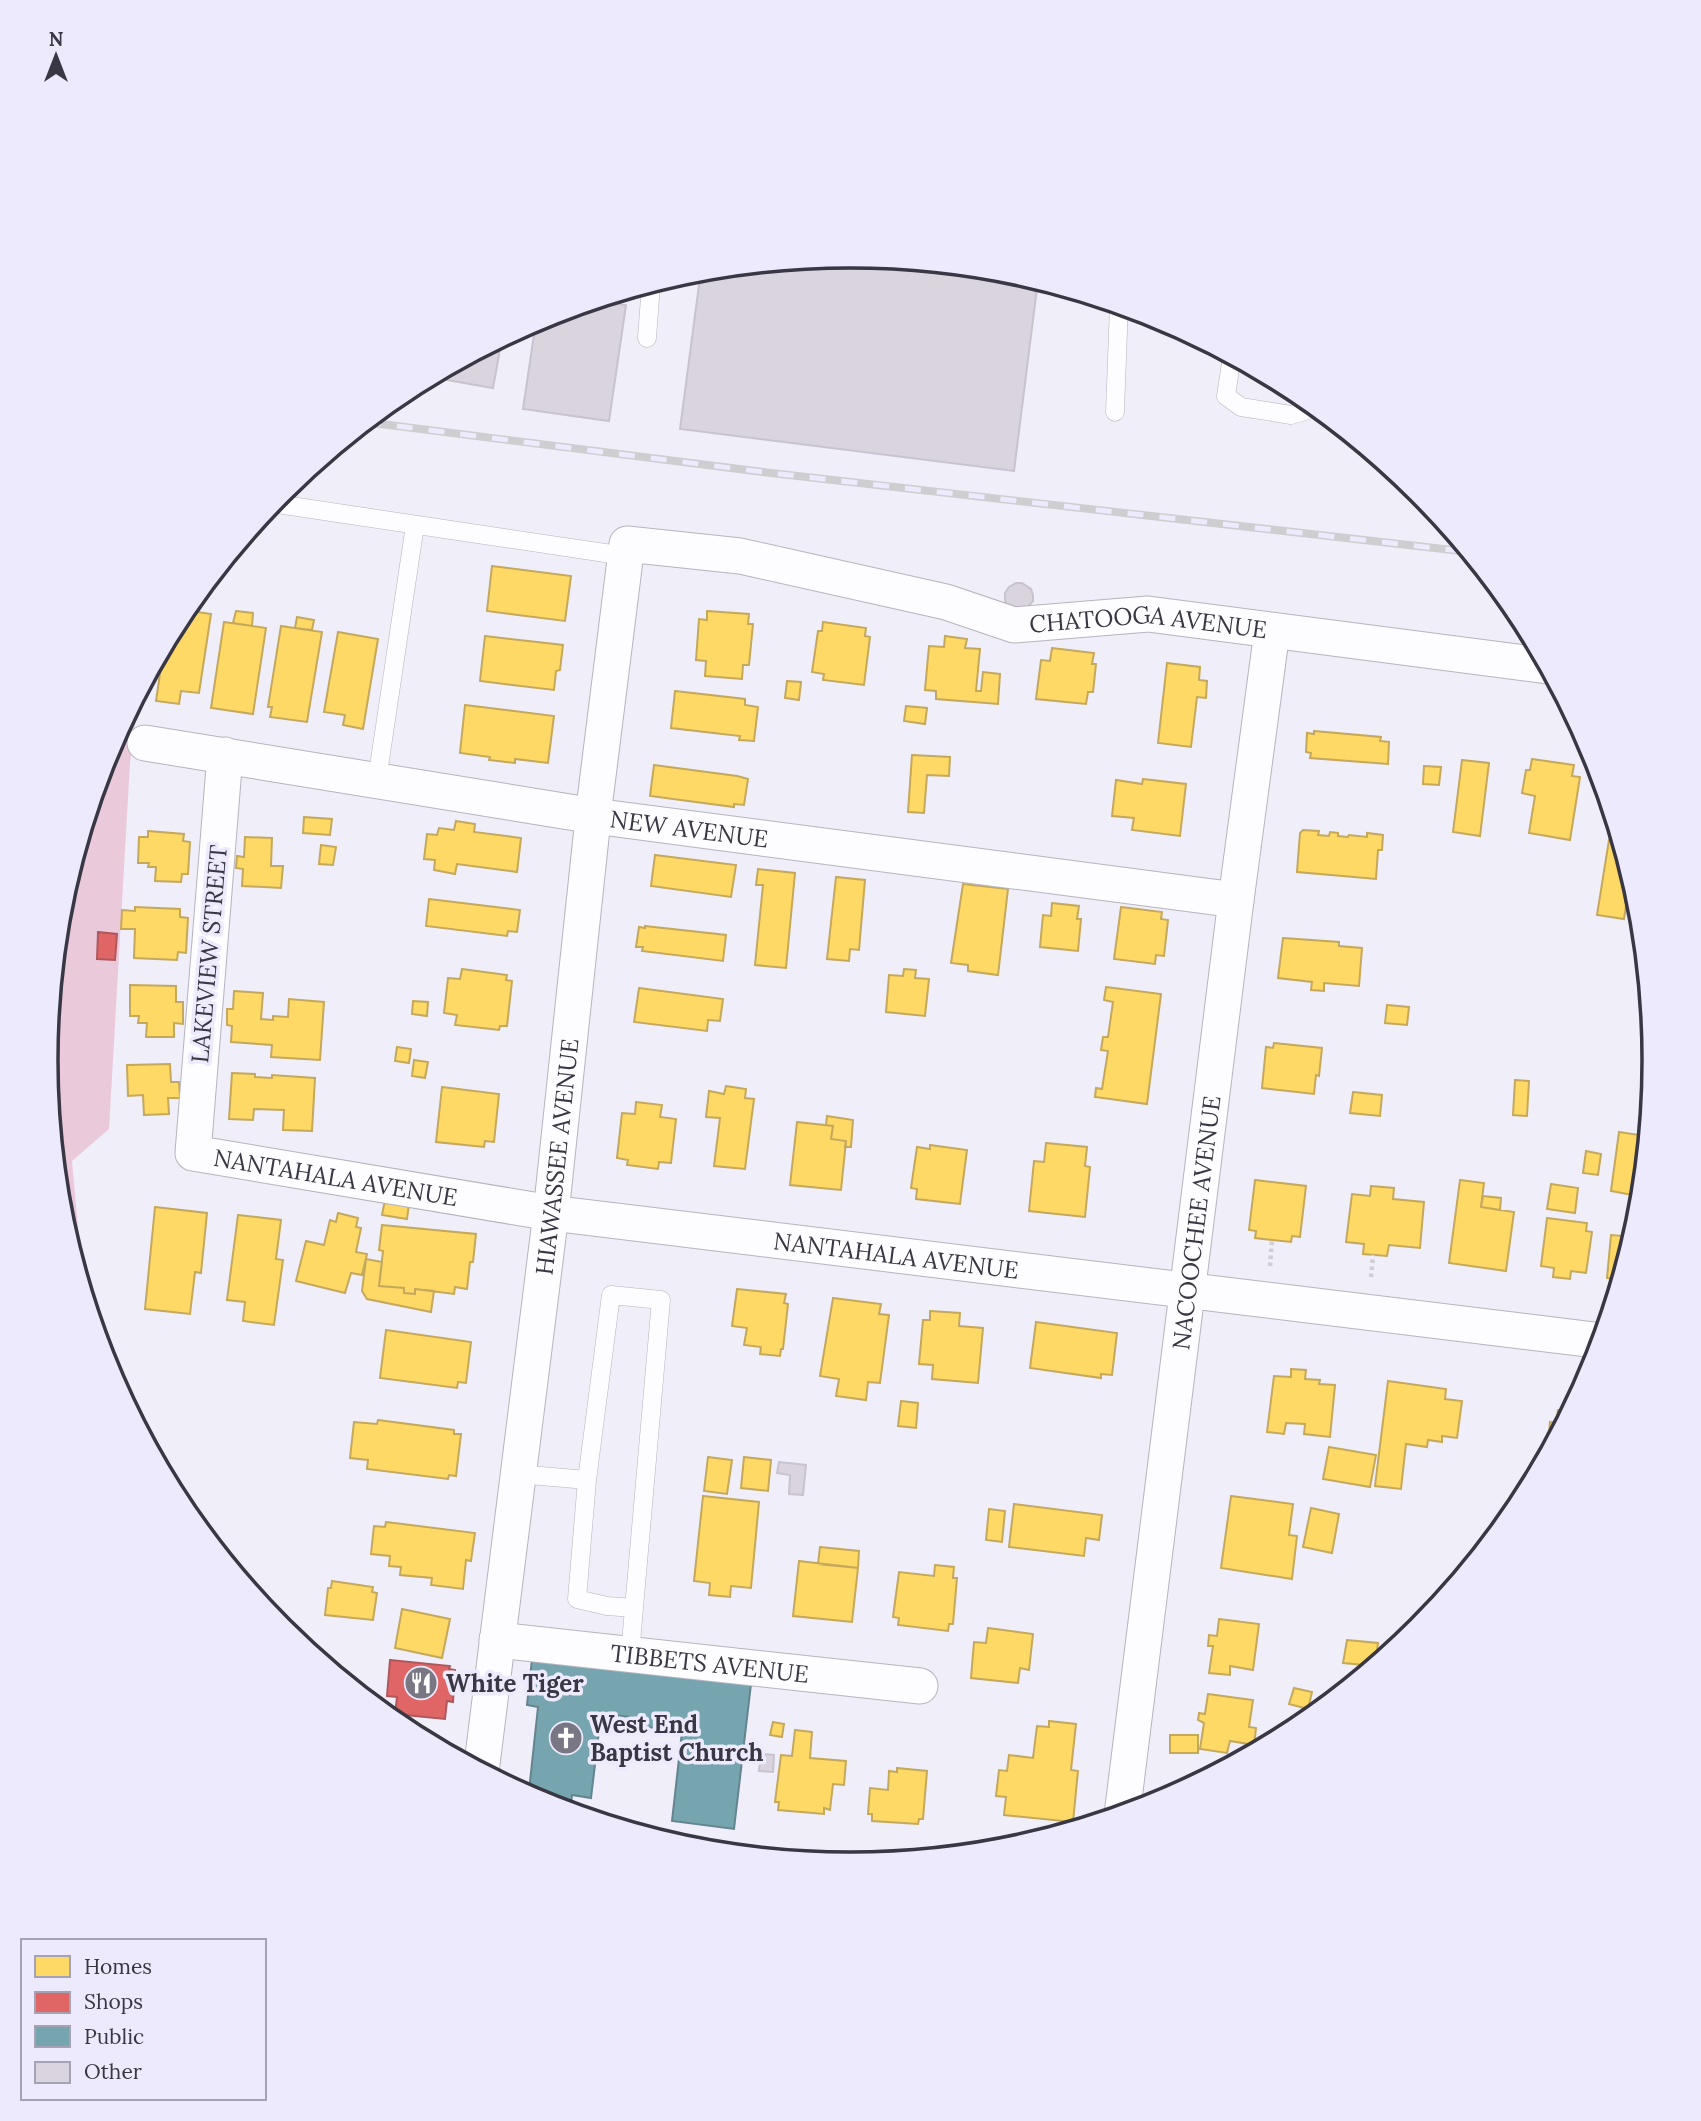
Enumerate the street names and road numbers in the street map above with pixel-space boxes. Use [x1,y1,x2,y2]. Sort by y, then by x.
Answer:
street label: CHATOOGA AVENUE [1028,598,1269,645]
street label: NEW AVENUE [608,803,770,854]
street label: LAKEVIEW STREET [184,844,234,1064]
street label: HIAWASSEE AVENUE [528,1037,585,1277]
street label: NACOOCHEE AVENUE [1165,1094,1227,1351]
street label: NANTAHALA AVENUE [211,1141,460,1213]
street label: NANTAHALA AVENUE [772,1225,1021,1285]
street label: TIBBETS AVENUE [609,1637,810,1689]

